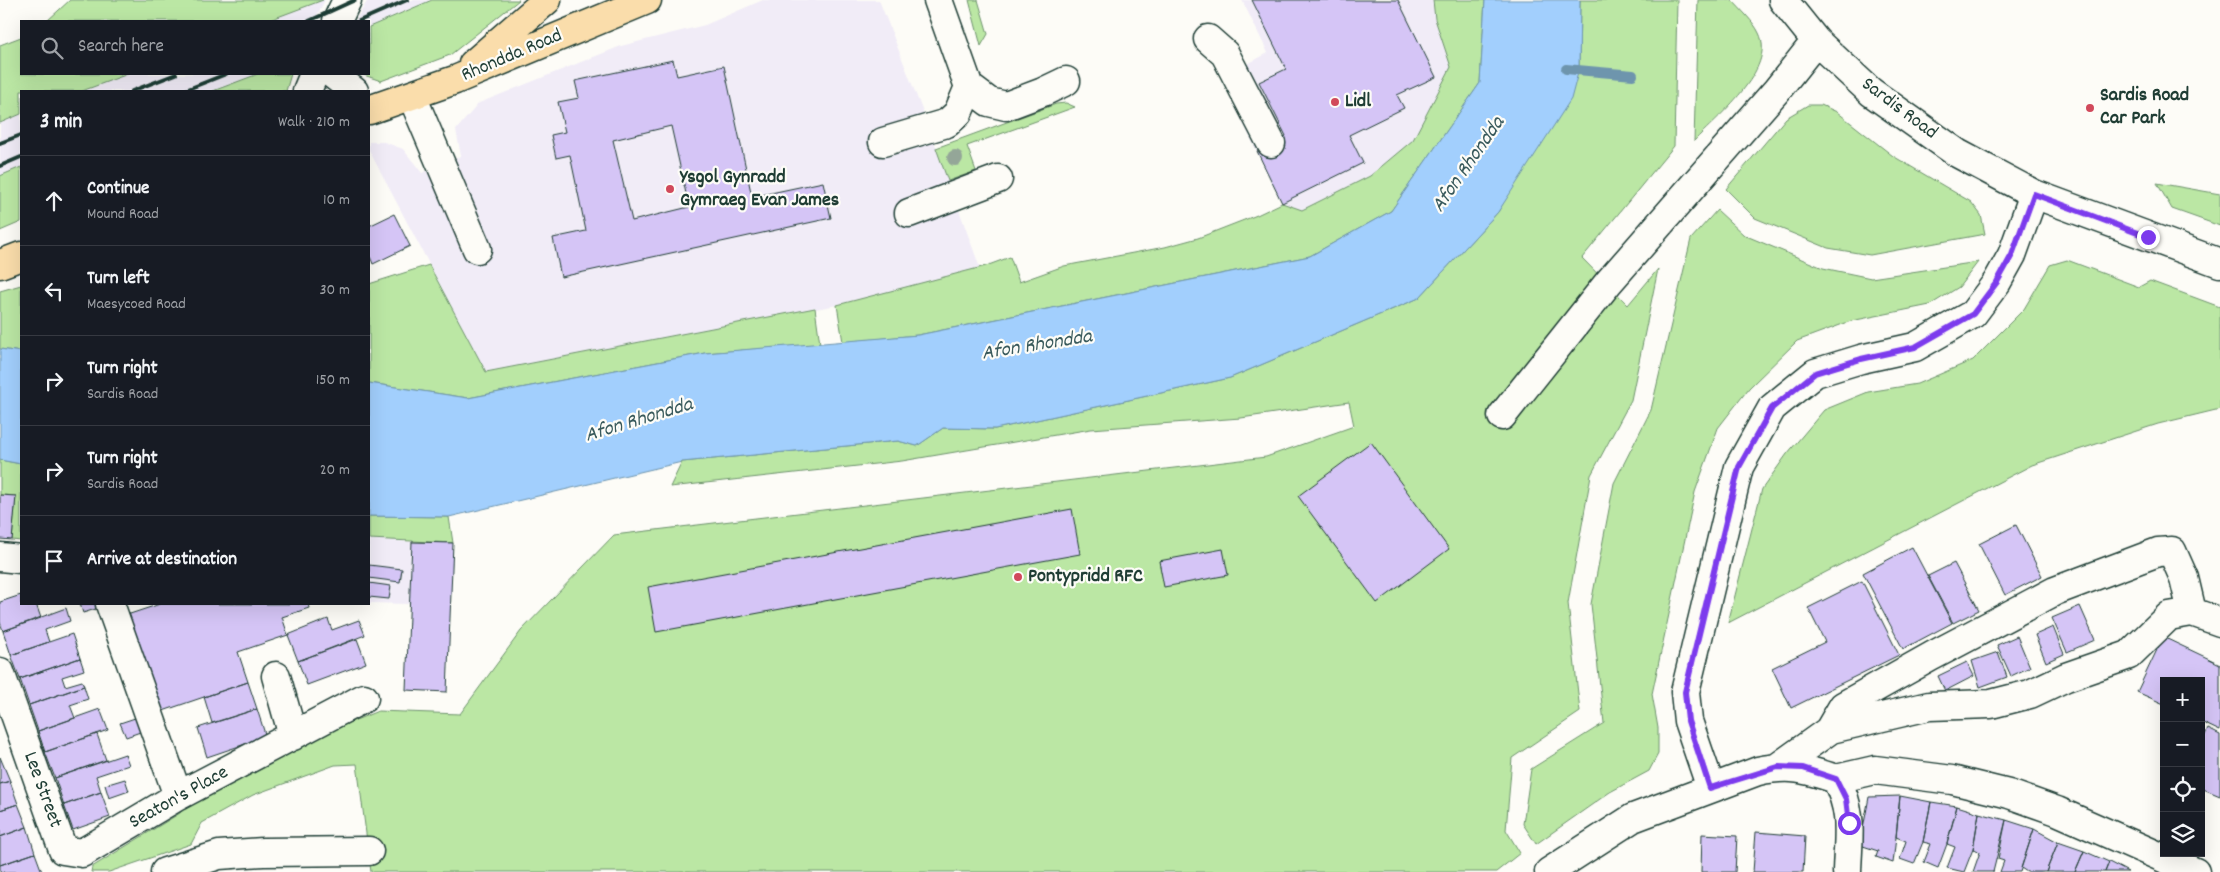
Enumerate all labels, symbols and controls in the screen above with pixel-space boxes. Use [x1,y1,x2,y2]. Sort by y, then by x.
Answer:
search box [20,20,370,75]
street label: Rhondda Road [457,22,567,90]
icon: search [38,34,66,62]
text: Search here [78,34,164,61]
street label: Sardis Road [1855,71,1943,147]
place label: Sardis Road Car Park [2100,82,2189,133]
place label: Lidl [1345,88,1371,116]
marker: Lidl [1329,96,1341,108]
marker: Sardis Road Car Park [2084,102,2096,114]
text: 3 min [40,108,82,138]
water label: Afon Rhondda [1425,110,1514,219]
text: Walk · 210 m [278,111,350,134]
place label: Ysgol Gynradd Gymraeg Evan James [679,164,839,215]
text: Continue [87,176,149,203]
marker: Ysgol Gynradd Gymraeg Evan James [664,183,676,195]
icon: ahead [40,187,68,215]
text: 10 m [323,189,350,212]
text: Mound Road [87,203,159,226]
route end [2137,226,2160,249]
text: Turn left [87,266,150,293]
icon: left [40,277,68,305]
text: 30 m [320,279,350,302]
text: Maesycoed Road [87,293,186,316]
water label: Afon Rhondda [980,322,1095,370]
text: Turn right [87,356,158,383]
icon: right [40,367,68,395]
text: 150 m [316,369,350,392]
text: Sardis Road [87,383,158,406]
water label: Afon Rhondda [581,390,698,452]
text: Turn right [87,446,158,473]
icon: right [40,457,68,485]
text: 20 m [320,459,350,482]
text: Sardis Road [87,473,158,496]
icon: arrive [40,547,68,575]
text: Arrive at destination [87,547,237,574]
place label: Pontypridd RFC [1028,563,1143,591]
marker: Pontypridd RFC [1012,571,1024,583]
map controls [2160,677,2205,857]
button: + [2160,677,2205,722]
button: − [2160,722,2205,767]
street label: Lee Street [15,748,69,832]
street label: Seaton's Place [124,759,234,837]
button: locate [2160,767,2205,812]
route start [1838,812,1861,835]
button: layers [2160,812,2205,857]

